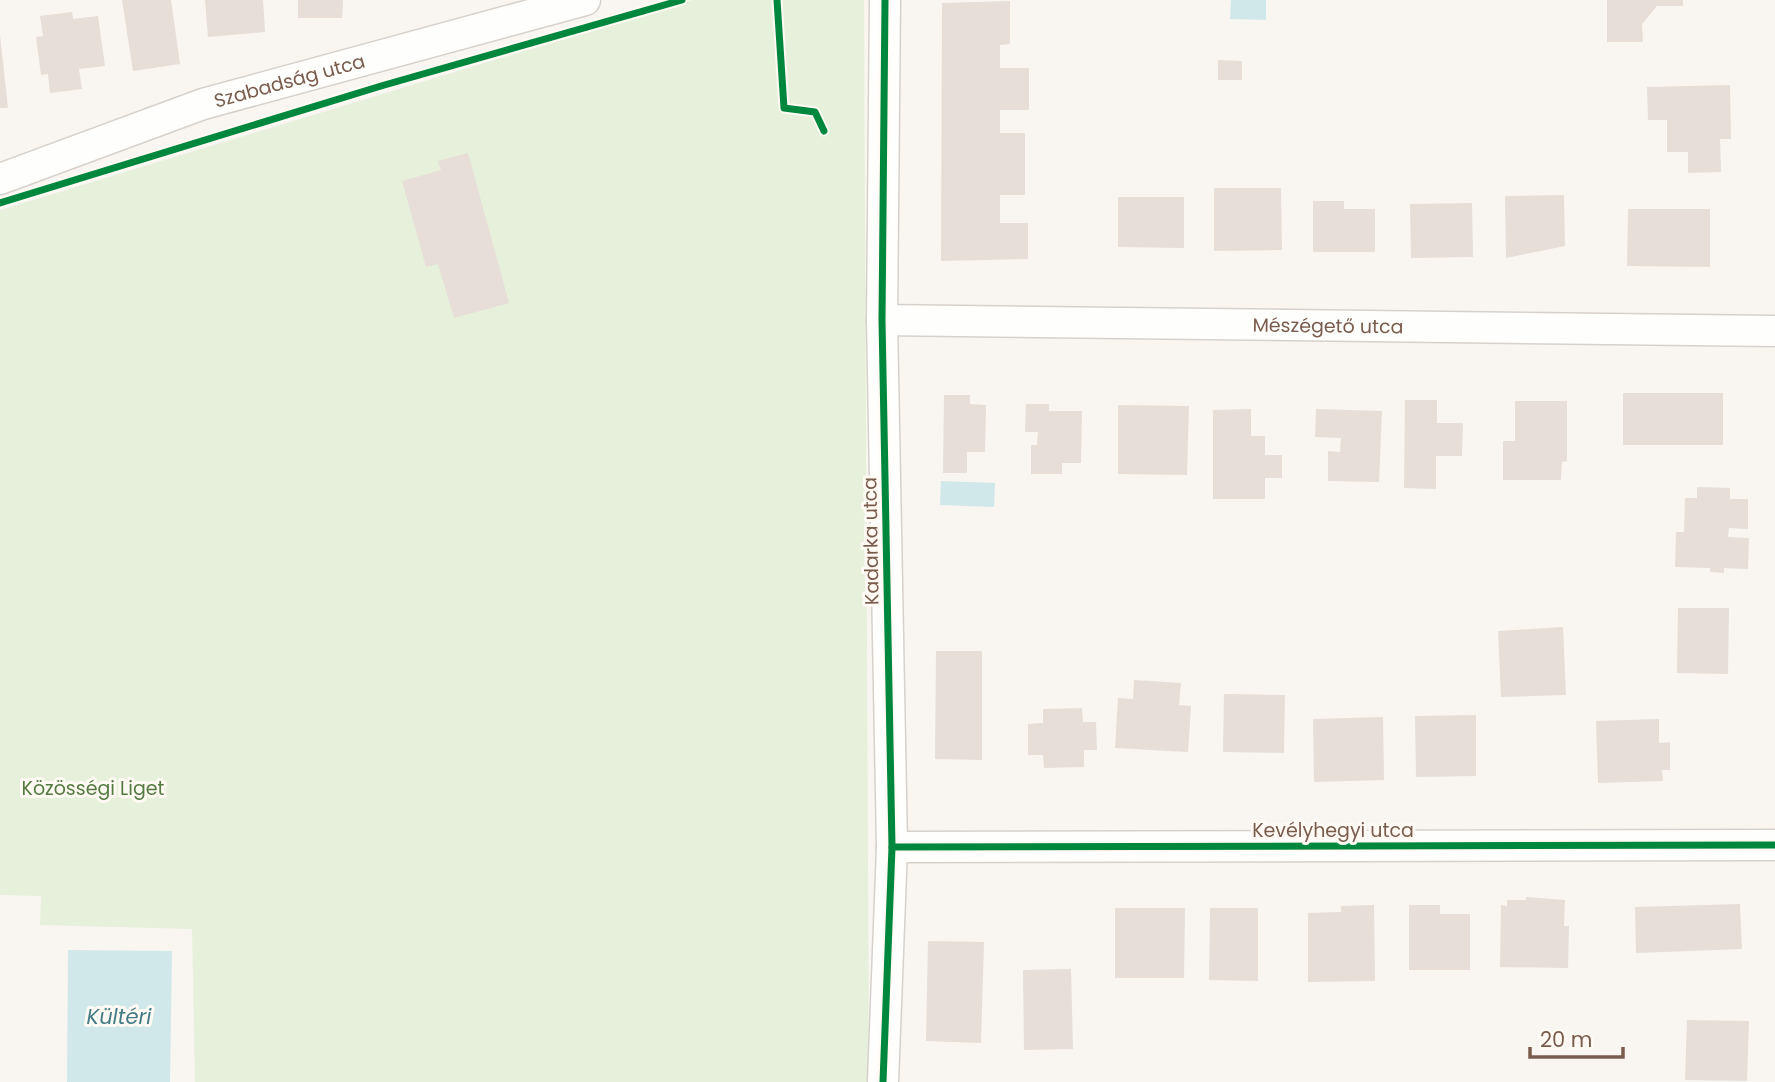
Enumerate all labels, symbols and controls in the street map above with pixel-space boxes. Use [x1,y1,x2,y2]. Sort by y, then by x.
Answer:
street label: Szabadság utca [211,47,368,114]
street label: Mészégető utca [1252,311,1404,340]
street label: Kadarka utca [856,477,886,605]
park label: Közösségi Liget [22,775,165,802]
street label: Kevélyhegyi utca [1252,817,1414,844]
water label: Kültéri [87,1002,152,1031]
scale bar [1530,1016,1623,1060]
text: 20 m [1540,1025,1593,1054]

